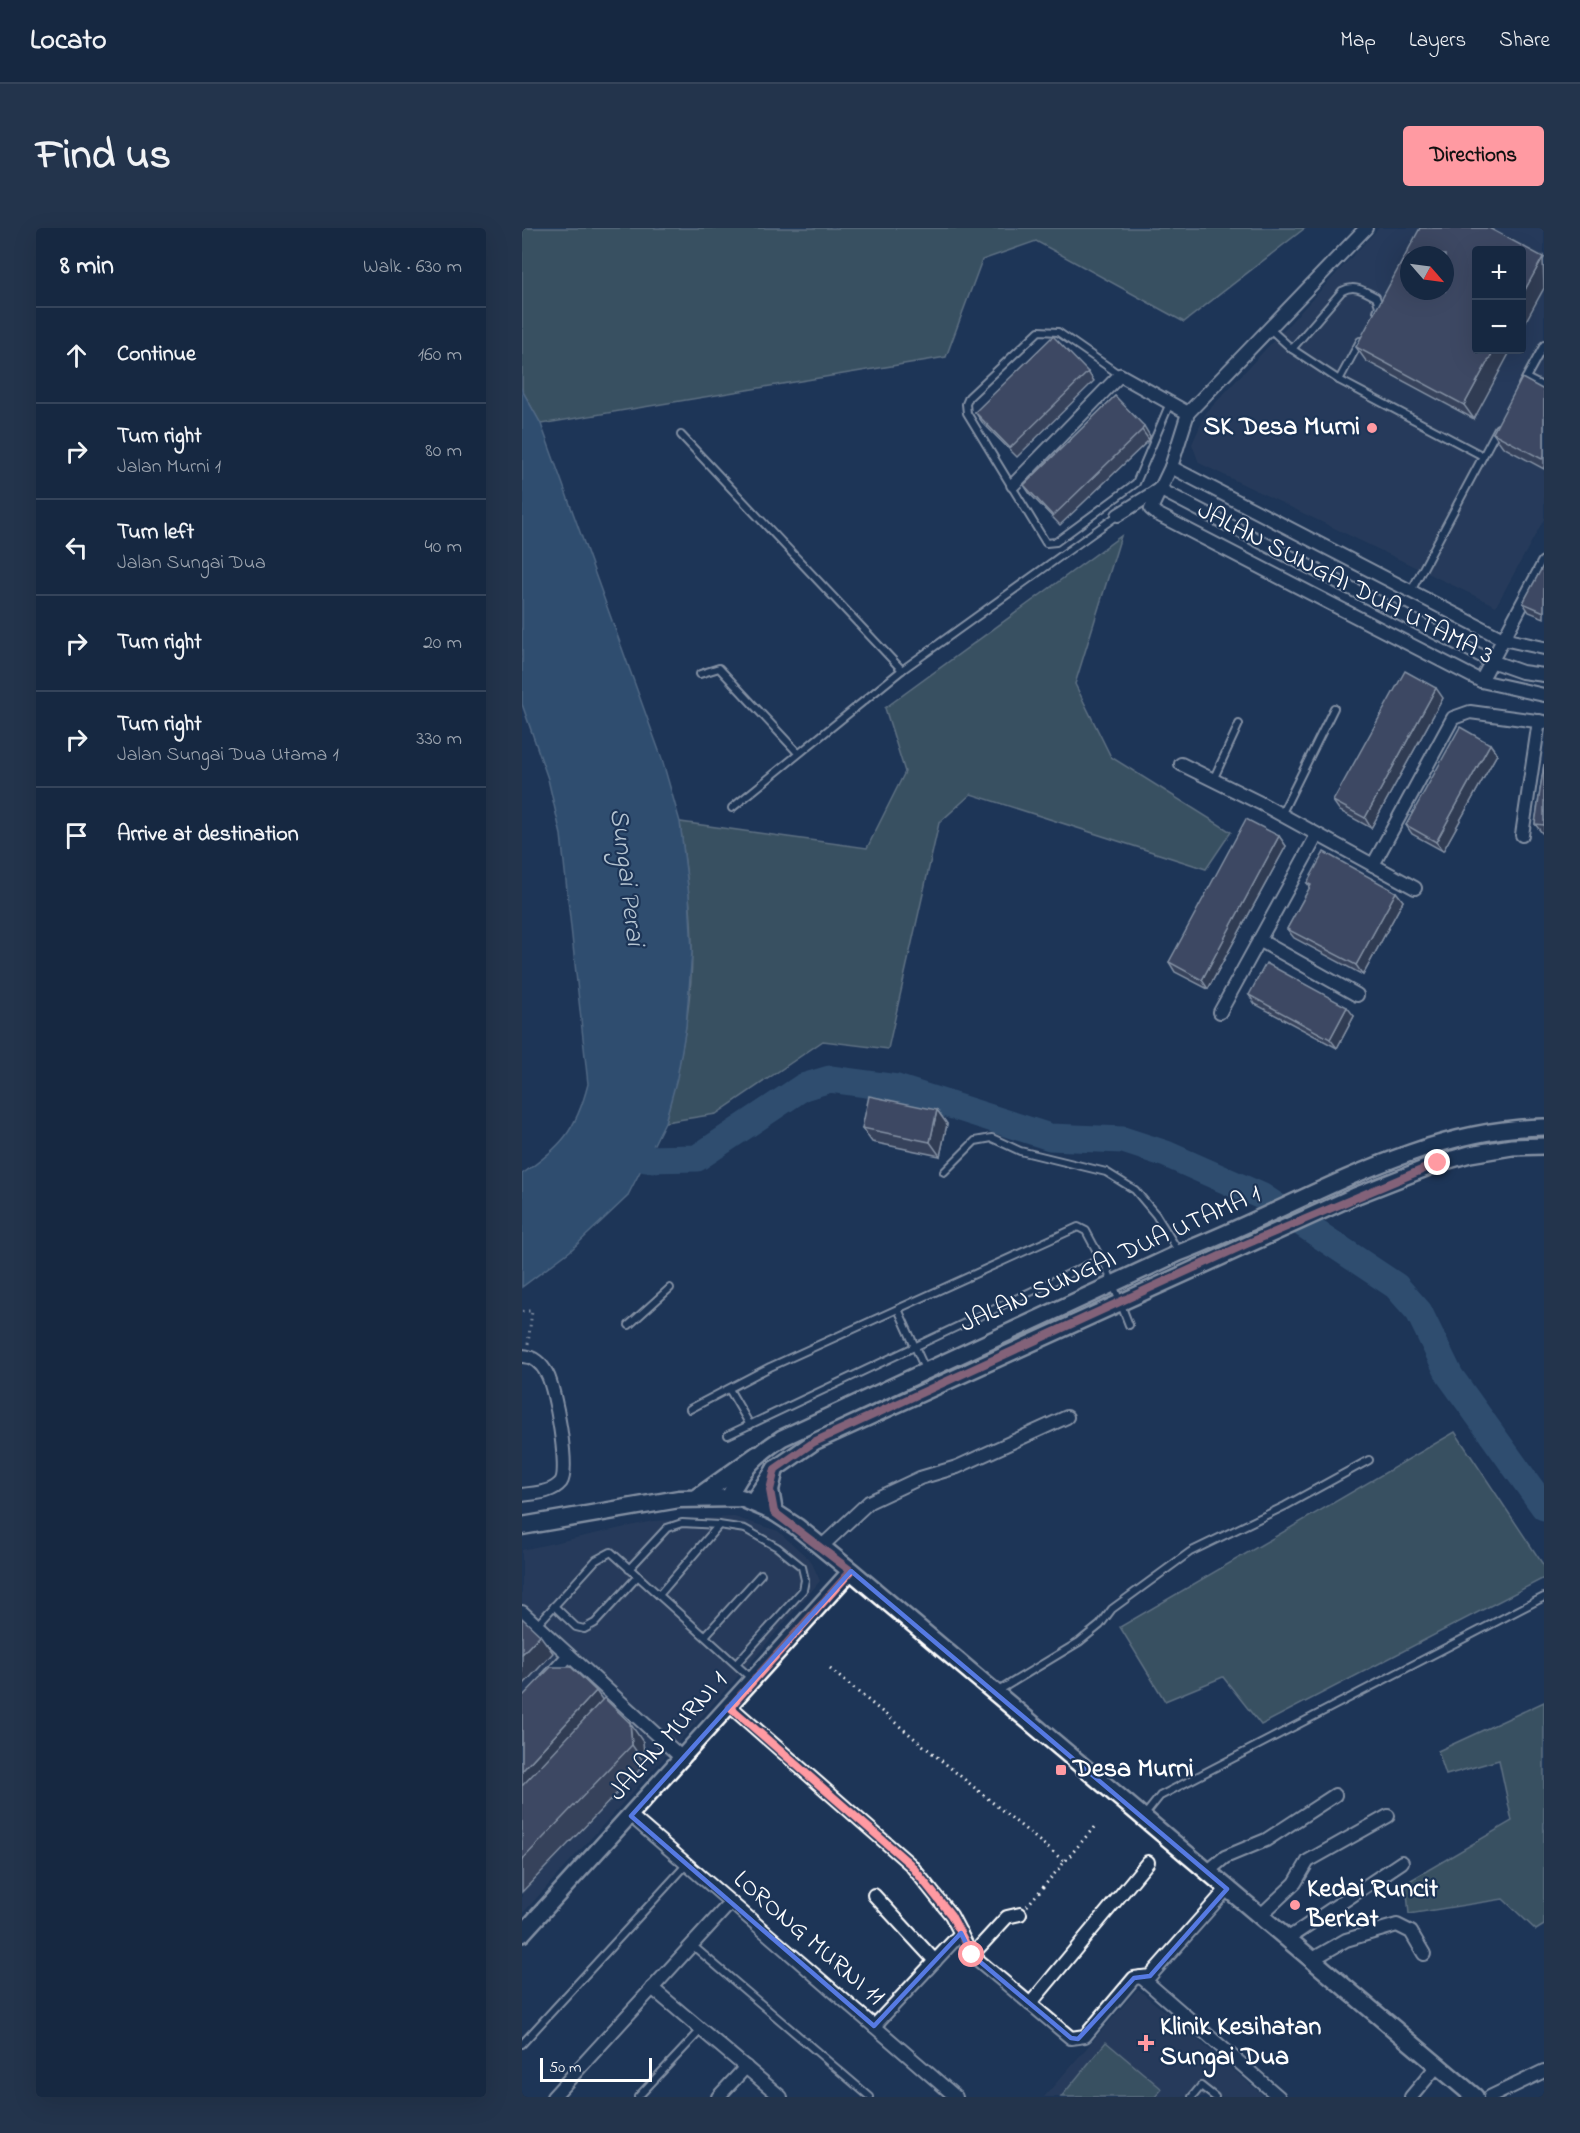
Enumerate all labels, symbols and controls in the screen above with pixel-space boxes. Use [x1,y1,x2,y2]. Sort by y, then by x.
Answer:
text: Locato [30,21,106,62]
text: Map [1340,26,1376,56]
text: Layers [1409,26,1466,56]
text: Share [1499,26,1550,56]
text: Find us [36,126,171,187]
button: Directions [1403,126,1544,186]
north arrow [1400,246,1454,300]
map controls [1472,246,1526,354]
button: + [1472,246,1526,300]
text: 8 min [60,248,114,286]
text: Walk · 630 m [363,253,462,282]
button: − [1472,300,1526,354]
icon: ahead [60,339,93,372]
text: Continue [117,339,196,371]
text: 160 m [418,341,462,370]
place label: SK Desa Murni [1204,409,1360,447]
text: Turn right [117,421,202,453]
marker: SK Desa Murni [1365,421,1379,435]
icon: right [60,435,93,468]
text: 80 m [425,437,462,466]
text: Jalan Murni 1 [117,453,221,482]
street label: JALAN SUNGAI DUA UTAMA 3 [1190,493,1500,675]
text: Turn left [117,517,194,549]
icon: left [60,531,93,564]
text: 40 m [425,533,462,562]
text: Jalan Sungai Dua [117,549,266,578]
icon: right [60,627,93,660]
text: Turn right [117,627,202,659]
text: 20 m [423,629,462,658]
text: Turn right [117,709,202,741]
icon: right [60,723,93,756]
text: 330 m [416,725,462,754]
text: Jalan Sungai Dua Utama 1 [117,741,339,770]
water label: Sungai Perai [597,806,654,950]
icon: arrive [60,819,93,852]
text: Arrive at destination [117,819,299,851]
route end [1424,1149,1450,1175]
street label: JALAN SUNGAI DUA UTAMA 1 [954,1176,1268,1344]
street label: JALAN MURNI 1 [600,1664,738,1810]
place label: Desa Murni [1072,1751,1194,1789]
marker: Desa Murni [1054,1763,1068,1777]
street label: LORONG MURNI 11 [724,1862,892,2016]
place label: Kedai Runcit Berkat [1306,1871,1438,1939]
marker: Kedai Runcit Berkat [1288,1898,1302,1912]
route start [958,1941,984,1967]
place label: Klinik Kesihatan Sungai Dua [1160,2009,1321,2078]
marker: Klinik Kesihatan Sungai Dua [1137,2034,1155,2052]
scale bar [540,2055,652,2082]
text: 50 m [549,2056,581,2080]

